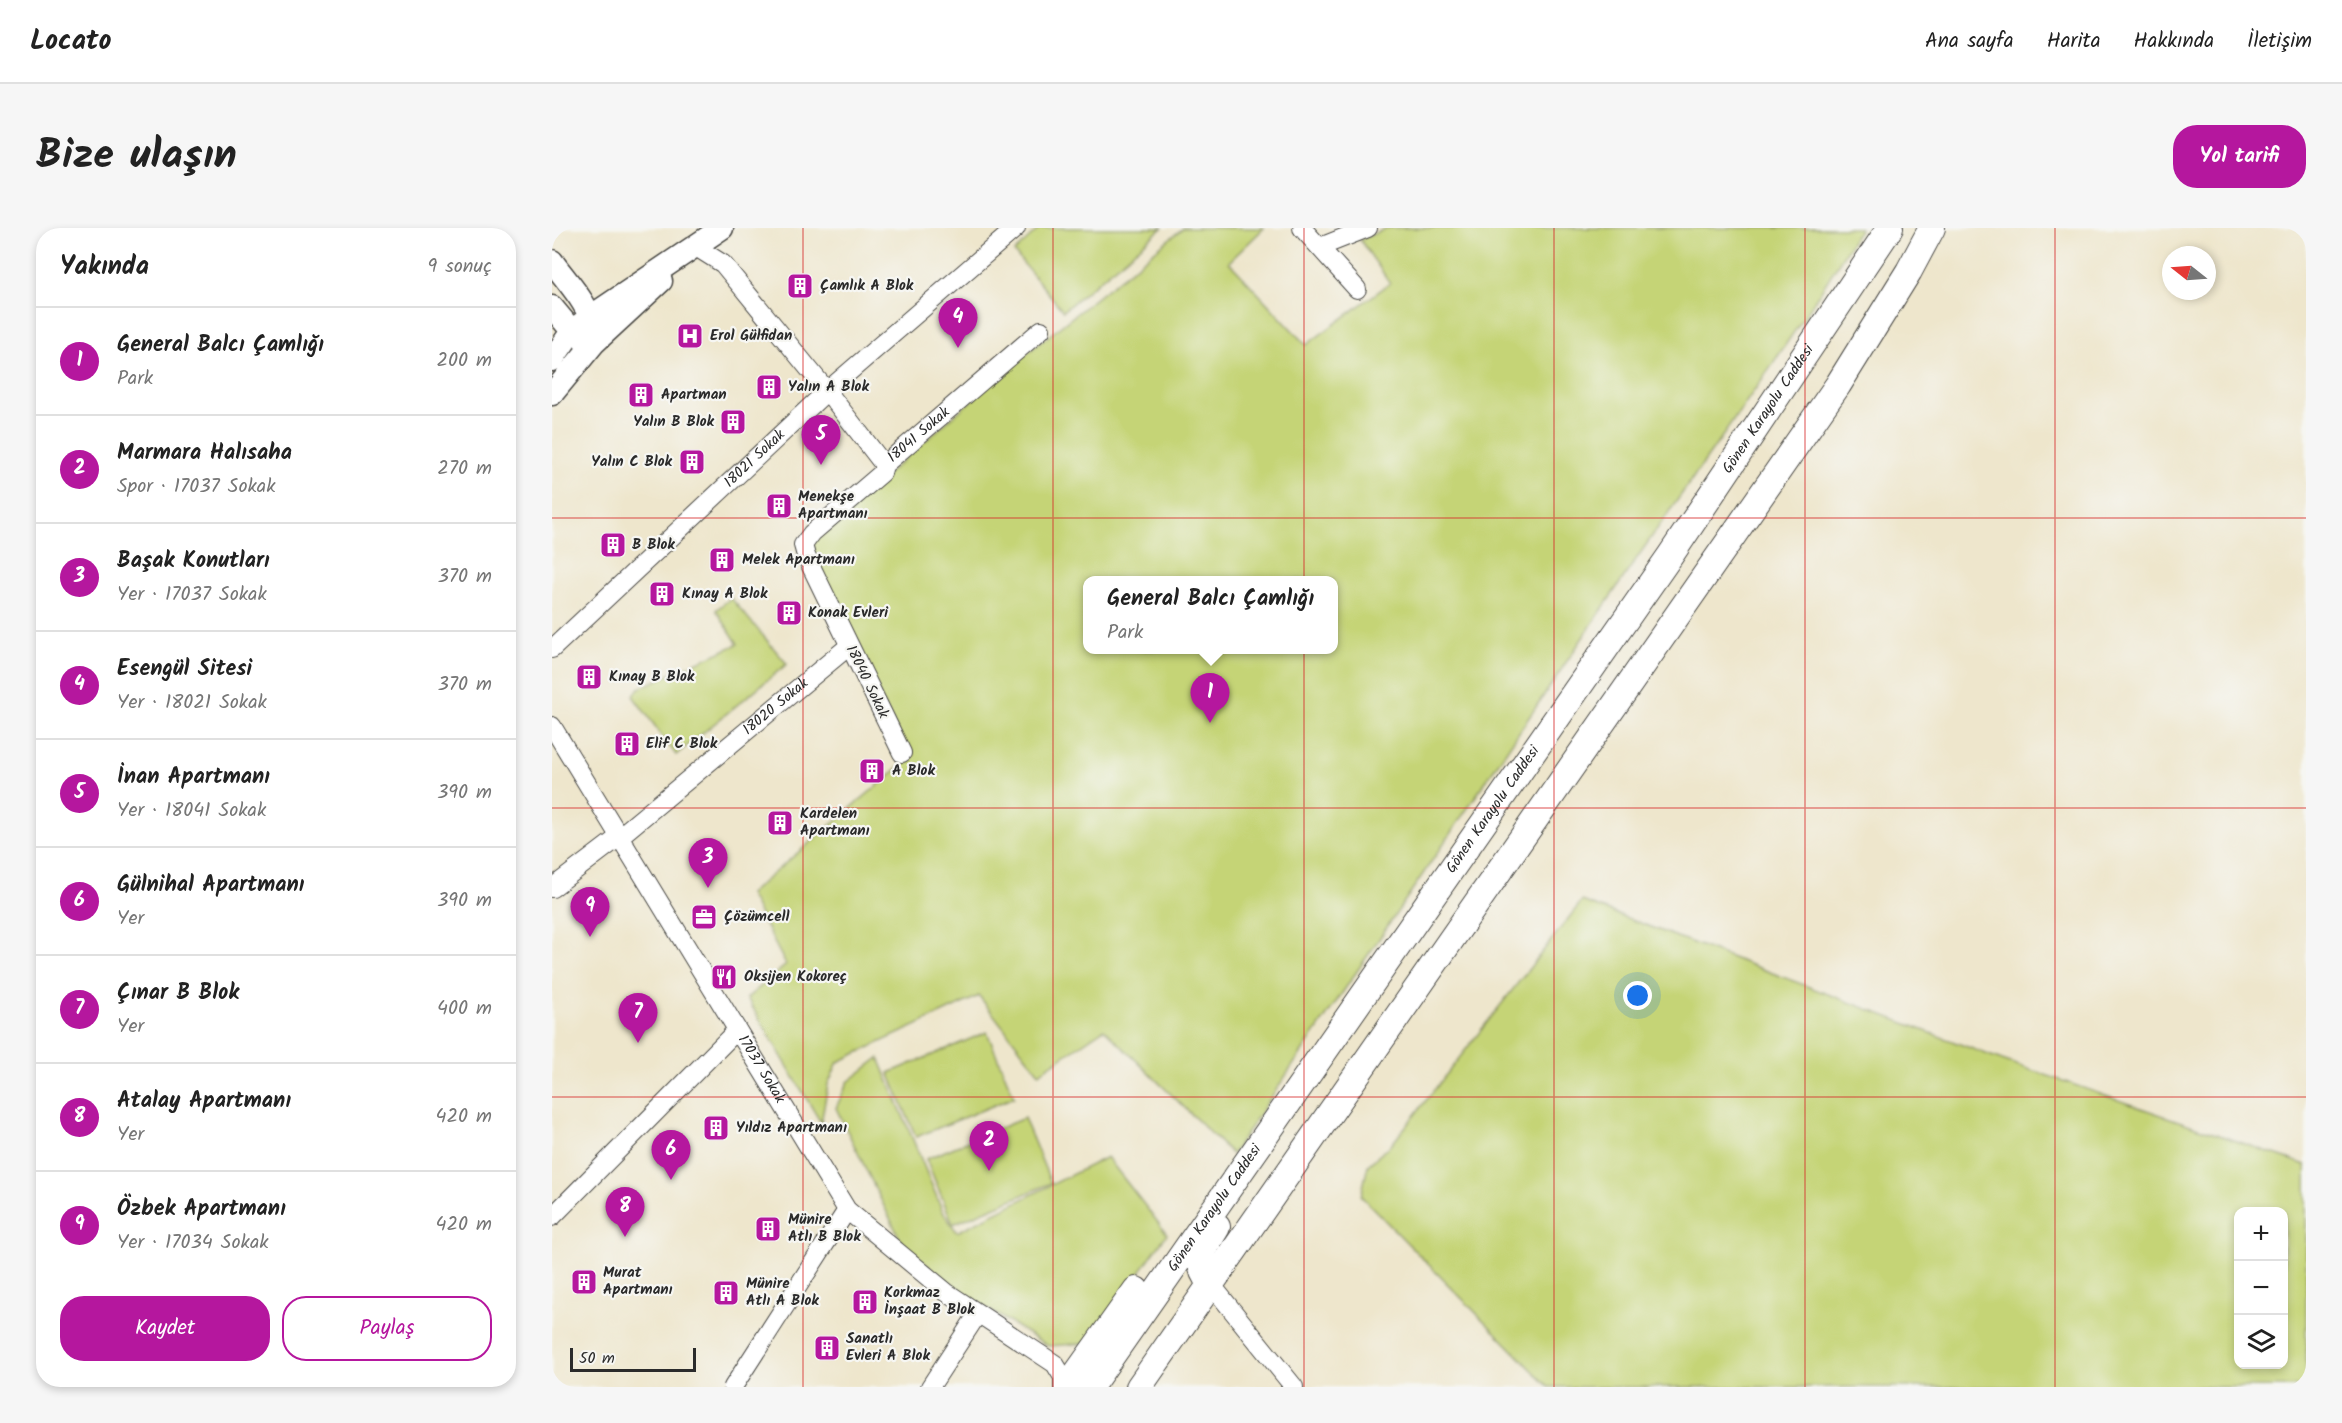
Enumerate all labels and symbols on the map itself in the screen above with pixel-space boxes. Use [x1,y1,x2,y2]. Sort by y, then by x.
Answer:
north arrow [2162,246,2216,300]
building icon: Çamlık A Blok [785,271,815,301]
place label: Çamlık A Blok [820,274,914,298]
pin: 4 [938,298,978,348]
hospital icon: Erol Gülfidan [675,321,705,351]
place label: Erol Gülfidan [710,324,792,348]
street label: Gönen Karayolu Caddesi [1716,339,1821,479]
building icon: Yalın A Blok [754,372,784,402]
place label: Yalın A Blok [788,375,869,399]
building icon: Apartman [626,380,656,410]
place label: Apartman [661,383,727,407]
street label: 18041 Sokak [882,400,956,469]
building icon: Yalın B Blok [718,407,748,437]
place label: Yalın B Blok [633,410,715,434]
pin: 5 [802,416,840,465]
street label: 18021 Sokak [719,423,792,494]
building icon: Yalın C Blok [677,447,707,477]
place label: Yalın C Blok [591,450,673,474]
place label: Menekşe Apartmanı [798,485,868,526]
building icon: Menekşe Apartmanı [764,491,794,521]
building icon: B Blok [598,530,628,560]
place label: B Blok [632,533,675,557]
building icon: Melek Apartmanı [707,545,737,575]
place label: Melek Apartmanı [742,548,855,572]
building icon: Kınay A Blok [647,579,677,609]
place label: Kınay A Blok [682,582,768,606]
building icon: Konak Evleri [774,598,804,628]
place label: Konak Evleri [808,601,889,625]
street label: 18040 Sokak [839,641,895,724]
building icon: Kınay B Blok [574,662,604,692]
place label: Kınay B Blok [609,665,695,689]
street label: 18020 Sokak [738,672,815,741]
pin: 1 [1190,674,1230,723]
building icon: Elif C Blok [612,729,642,759]
place label: Elif C Blok [646,732,718,756]
street label: Gönen Karayolu Caddesi [1440,740,1547,879]
building icon: A Blok [857,756,887,786]
place label: A Blok [892,759,935,783]
place label: Kardelen Apartmanı [800,802,870,843]
building icon: Kardelen Apartmanı [765,808,795,838]
pin: 3 [688,838,728,888]
pin: 9 [570,888,609,937]
office icon: Çözümcell [689,902,719,932]
place label: Çözümcell [724,905,790,929]
restaurant icon: Oksijen Kokoreç [709,962,739,992]
place label: Oksijen Kokoreç [744,965,847,989]
your location [1623,981,1652,1010]
pin: 7 [618,994,658,1043]
street label: 17037 Sokak [731,1030,792,1109]
building icon: Yıldız Apartmanı [701,1113,731,1143]
place label: Yıldız Apartmanı [736,1116,847,1140]
pin: 2 [970,1122,1008,1171]
pin: 6 [652,1130,690,1180]
street label: Gönen Karayolu Caddesi [1162,1138,1269,1277]
pin: 8 [606,1188,644,1237]
place label: Münire Atlı B Blok [788,1208,861,1249]
building icon: Münire Atlı B Blok [753,1214,783,1244]
place label: Murat Apartmanı [603,1261,673,1302]
building icon: Murat Apartmanı [569,1267,599,1297]
place label: Münire Atlı A Blok [746,1272,819,1313]
building icon: Münire Atlı A Blok [711,1278,741,1308]
place label: Korkmaz İnşaat B Blok [884,1281,975,1322]
building icon: Korkmaz İnşaat B Blok [850,1287,880,1317]
place label: Sanatlı Evleri A Blok [846,1327,930,1368]
building icon: Sanatlı Evleri A Blok [812,1333,842,1363]
scale bar [570,1345,696,1372]

